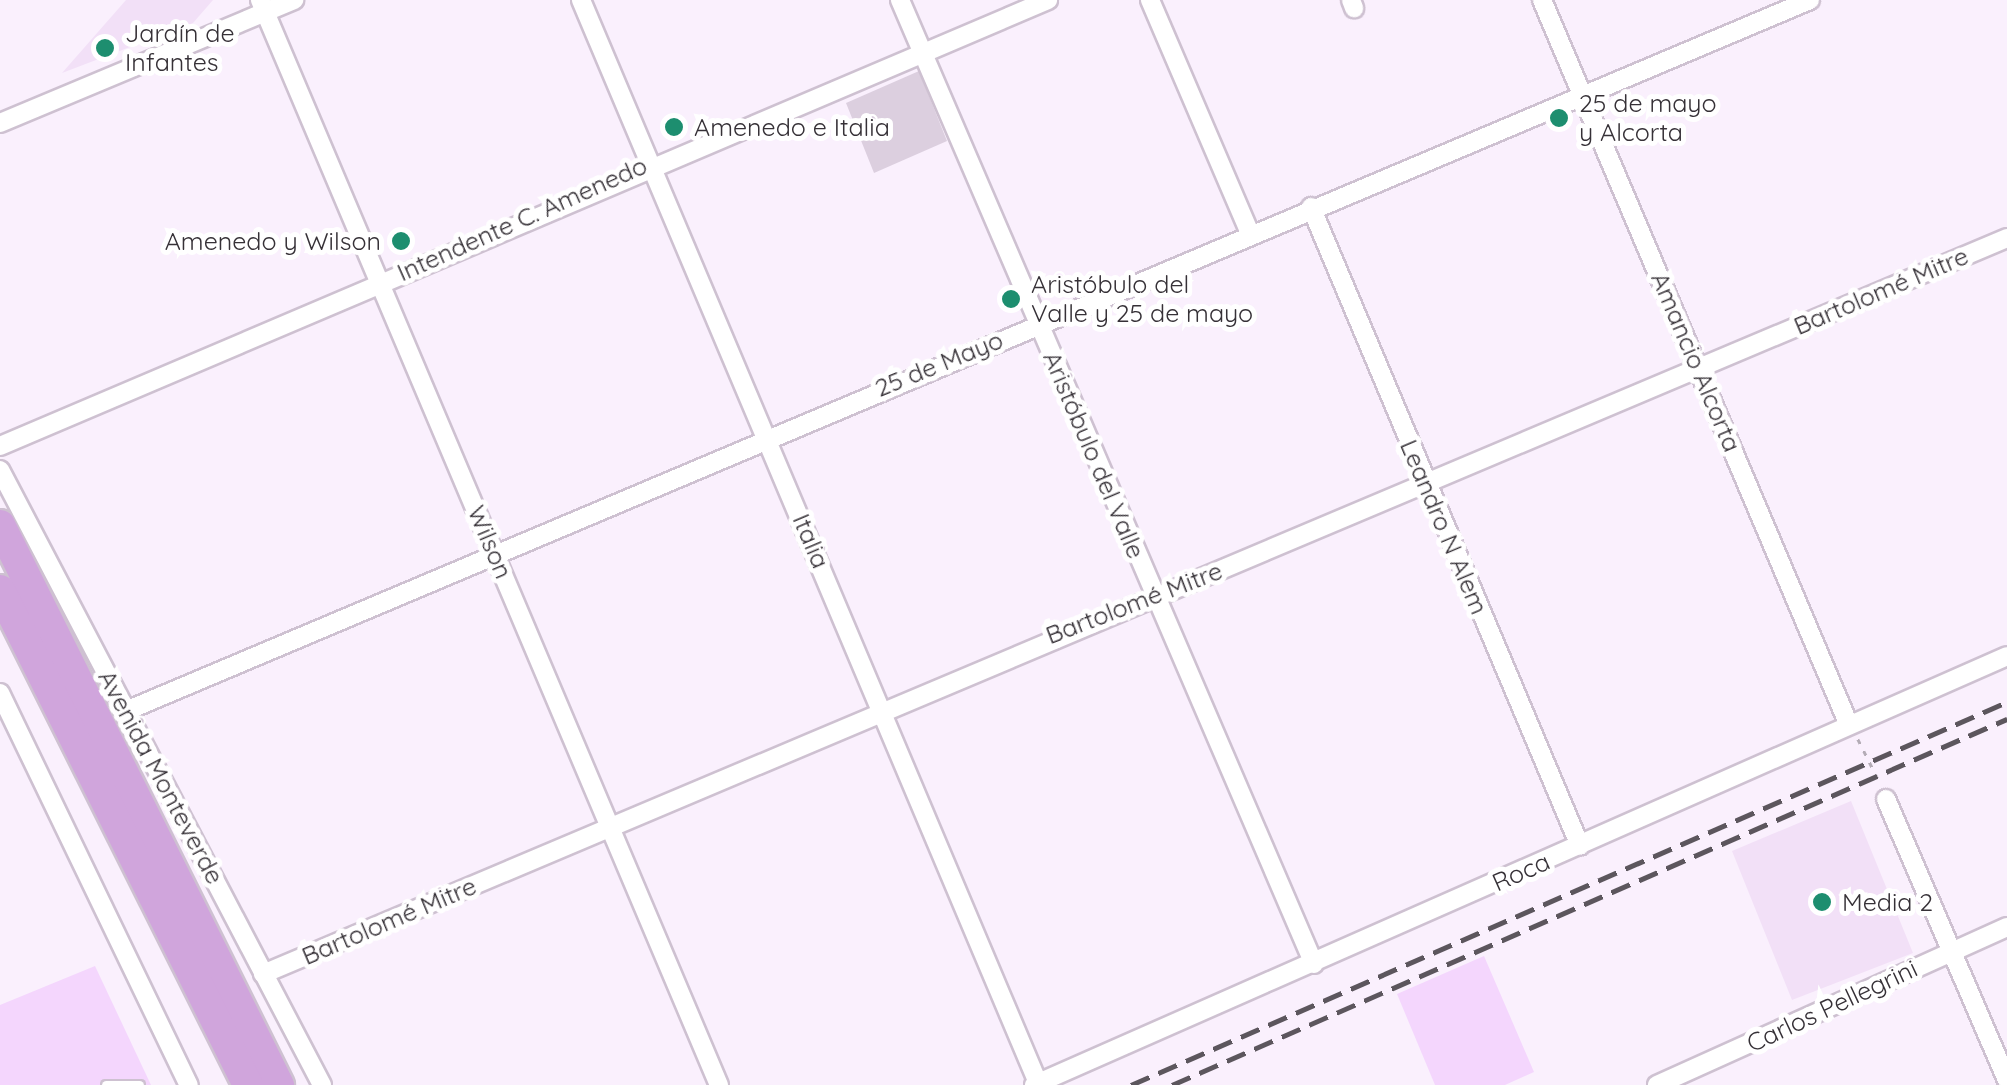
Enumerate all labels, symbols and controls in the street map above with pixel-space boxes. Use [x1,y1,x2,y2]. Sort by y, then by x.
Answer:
place label: Jardín de Infantes [125,19,235,78]
marker: Jardín de Infantes [94,37,116,59]
place label: 25 de mayo y Alcorta [1579,89,1717,148]
marker: 25 de mayo y Alcorta [1548,107,1570,129]
place label: Amenedo e Italia [694,112,890,142]
marker: Amenedo e Italia [663,116,685,138]
street label: Intendente C. Amenedo [392,150,652,288]
place label: Amenedo y Wilson [165,226,381,256]
marker: Amenedo y Wilson [390,230,412,252]
street label: Bartolomé Mitre [1789,241,1973,341]
street label: Amancio Alcorta [1645,268,1747,456]
place label: Aristóbulo del Valle y 25 de mayo [1031,270,1253,329]
marker: Aristóbulo del Valle y 25 de mayo [1000,288,1022,310]
street label: 25 de Mayo [871,325,1007,403]
street label: Aristóbulo del Valle [1037,347,1151,563]
street label: Leandro N Alem [1394,435,1494,619]
street label: Wilson [461,501,519,583]
street label: Italia [786,509,836,573]
street label: Bartolomé Mitre [1042,556,1226,650]
street label: Avenida Monteverde [92,665,230,889]
street label: Roca [1488,846,1554,898]
street label: Bartolomé Mitre [297,871,481,971]
place label: Media 2 [1842,887,1933,917]
marker: Media 2 [1811,891,1833,913]
street label: Carlos Pellegrini [1742,953,1922,1059]

